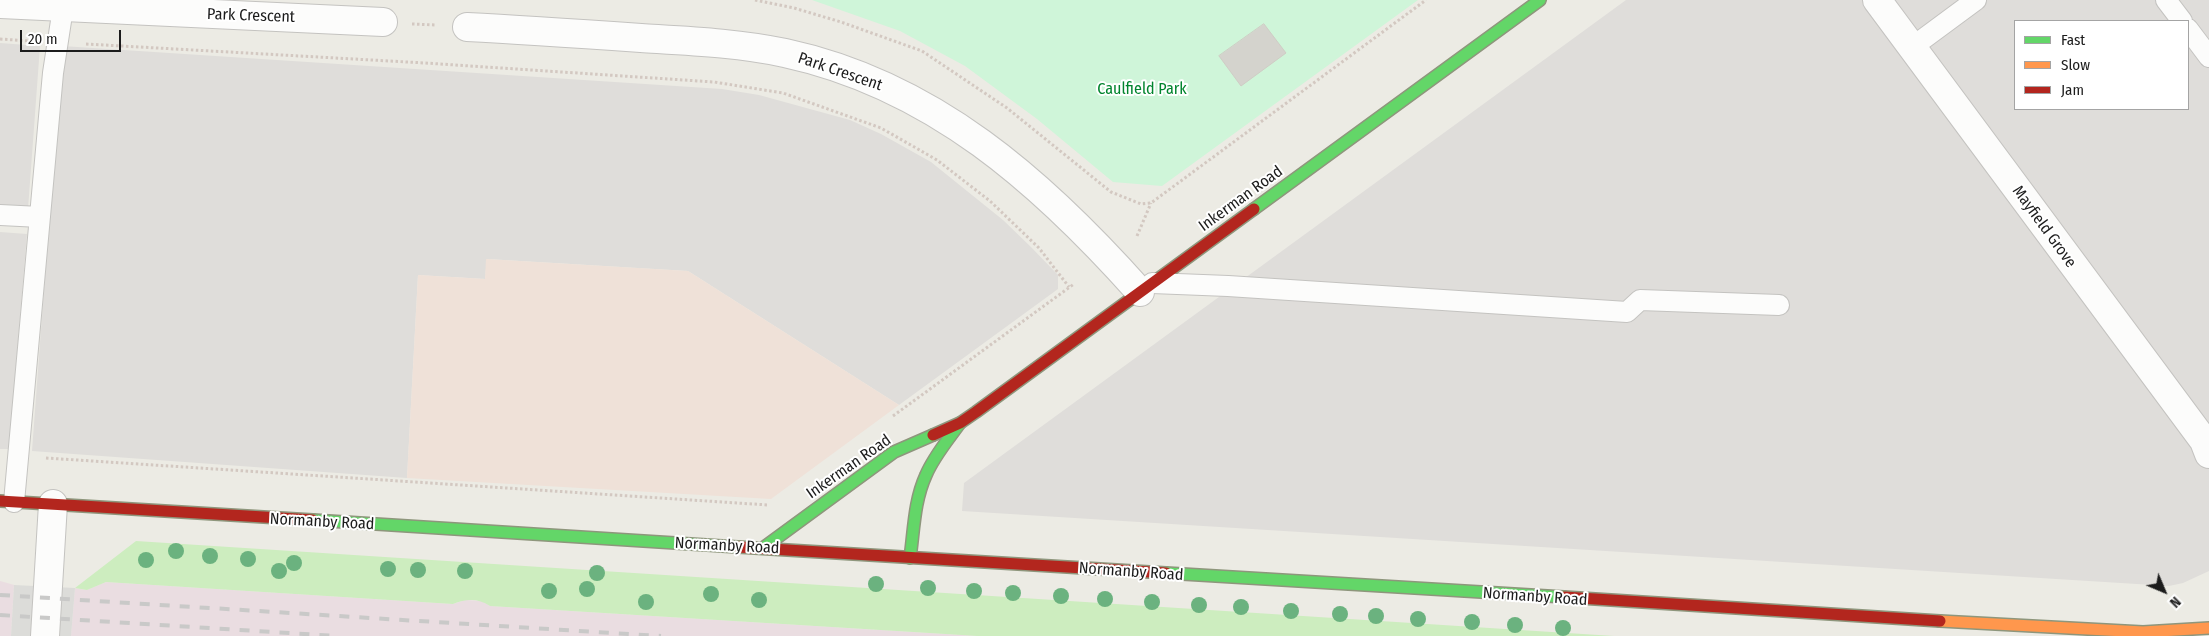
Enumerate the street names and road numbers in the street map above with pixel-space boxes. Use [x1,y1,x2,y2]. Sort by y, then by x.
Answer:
street label: Park Crescent [207,5,295,27]
street label: Park Crescent [795,49,885,95]
street label: Inkerman Road [1195,162,1287,236]
street label: Mayfield Grove [2008,182,2080,272]
street label: Inkerman Road [803,431,895,503]
street label: Normanby Road [269,510,375,534]
street label: Normanby Road [674,534,780,558]
street label: Normanby Road [1078,559,1184,585]
street label: Normanby Road [1482,584,1588,610]

